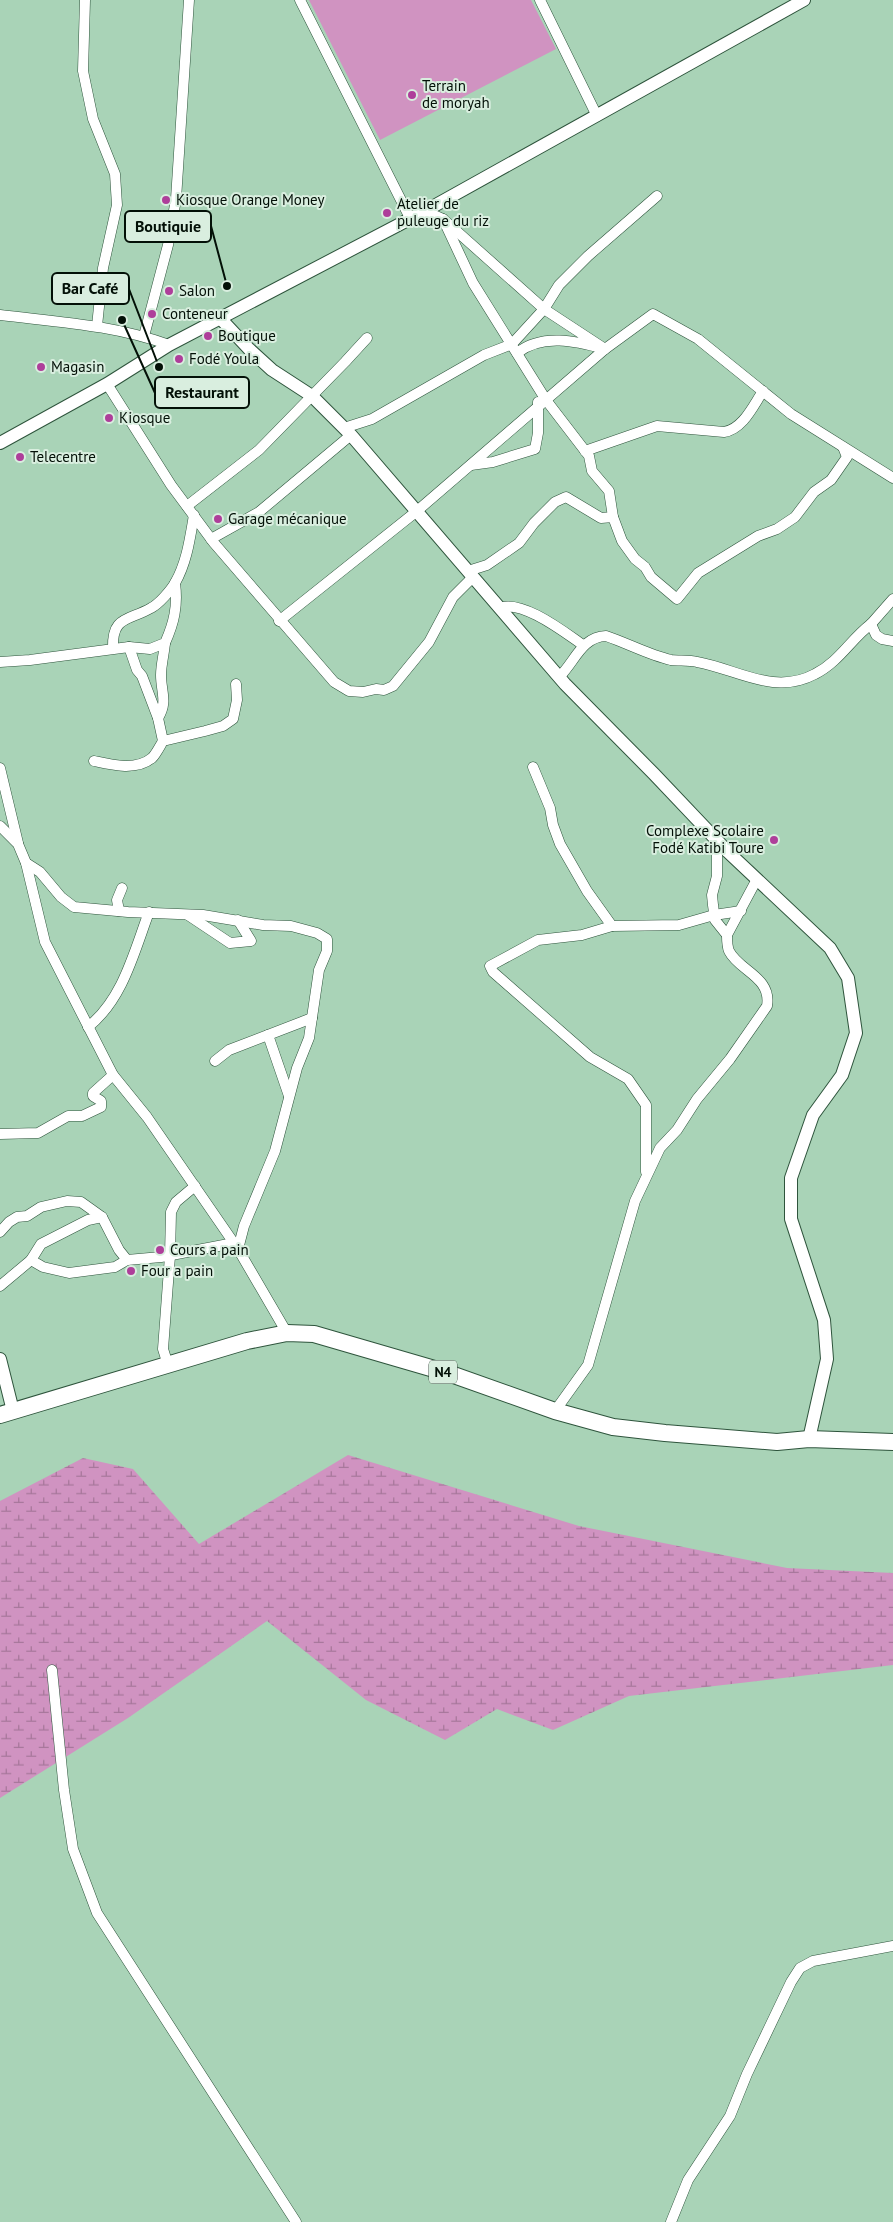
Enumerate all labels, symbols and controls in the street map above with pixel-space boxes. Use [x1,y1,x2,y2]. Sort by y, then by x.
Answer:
place label: Terrain de moryah [422,76,490,112]
marker: Terrain de moryah [406,89,418,101]
place label: Kiosque Orange Money [176,190,324,209]
marker: Kiosque Orange Money [160,194,172,206]
place label: Atelier de puleuge du riz [397,194,489,230]
marker: Atelier de puleuge du riz [381,207,393,219]
callout: Boutiquie [125,211,211,242]
text: Boutiquie [135,216,201,236]
callout: Bar Café [52,273,129,304]
text: Bar Café [62,278,118,298]
place label: Salon [179,281,215,300]
marker: Salon [163,285,175,297]
place label: Conteneur [162,304,228,323]
marker: Conteneur [146,308,158,320]
place label: Boutique [218,326,276,345]
marker: Boutique [202,330,214,342]
place label: Fodé Youla [189,349,259,368]
marker: Fodé Youla [173,353,185,365]
place label: Magasin [51,357,104,376]
marker: Magasin [35,361,47,373]
callout: Restaurant [155,377,249,408]
text: Restaurant [165,382,239,402]
place label: Kiosque [119,408,170,427]
marker: Kiosque [103,412,115,424]
place label: Telecentre [30,447,96,466]
marker: Telecentre [14,451,26,463]
place label: Garage mécanique [228,509,347,528]
marker: Garage mécanique [212,513,224,525]
place label: Complexe Scolaire Fodé Katibi Toure [646,821,764,857]
marker: Complexe Scolaire Fodé Katibi Toure [768,834,780,846]
place label: Cours a pain [170,1240,249,1259]
marker: Cours a pain [154,1244,166,1256]
place label: Four a pain [141,1261,213,1280]
marker: Four a pain [125,1265,137,1277]
road number: N4 [429,1360,457,1384]

